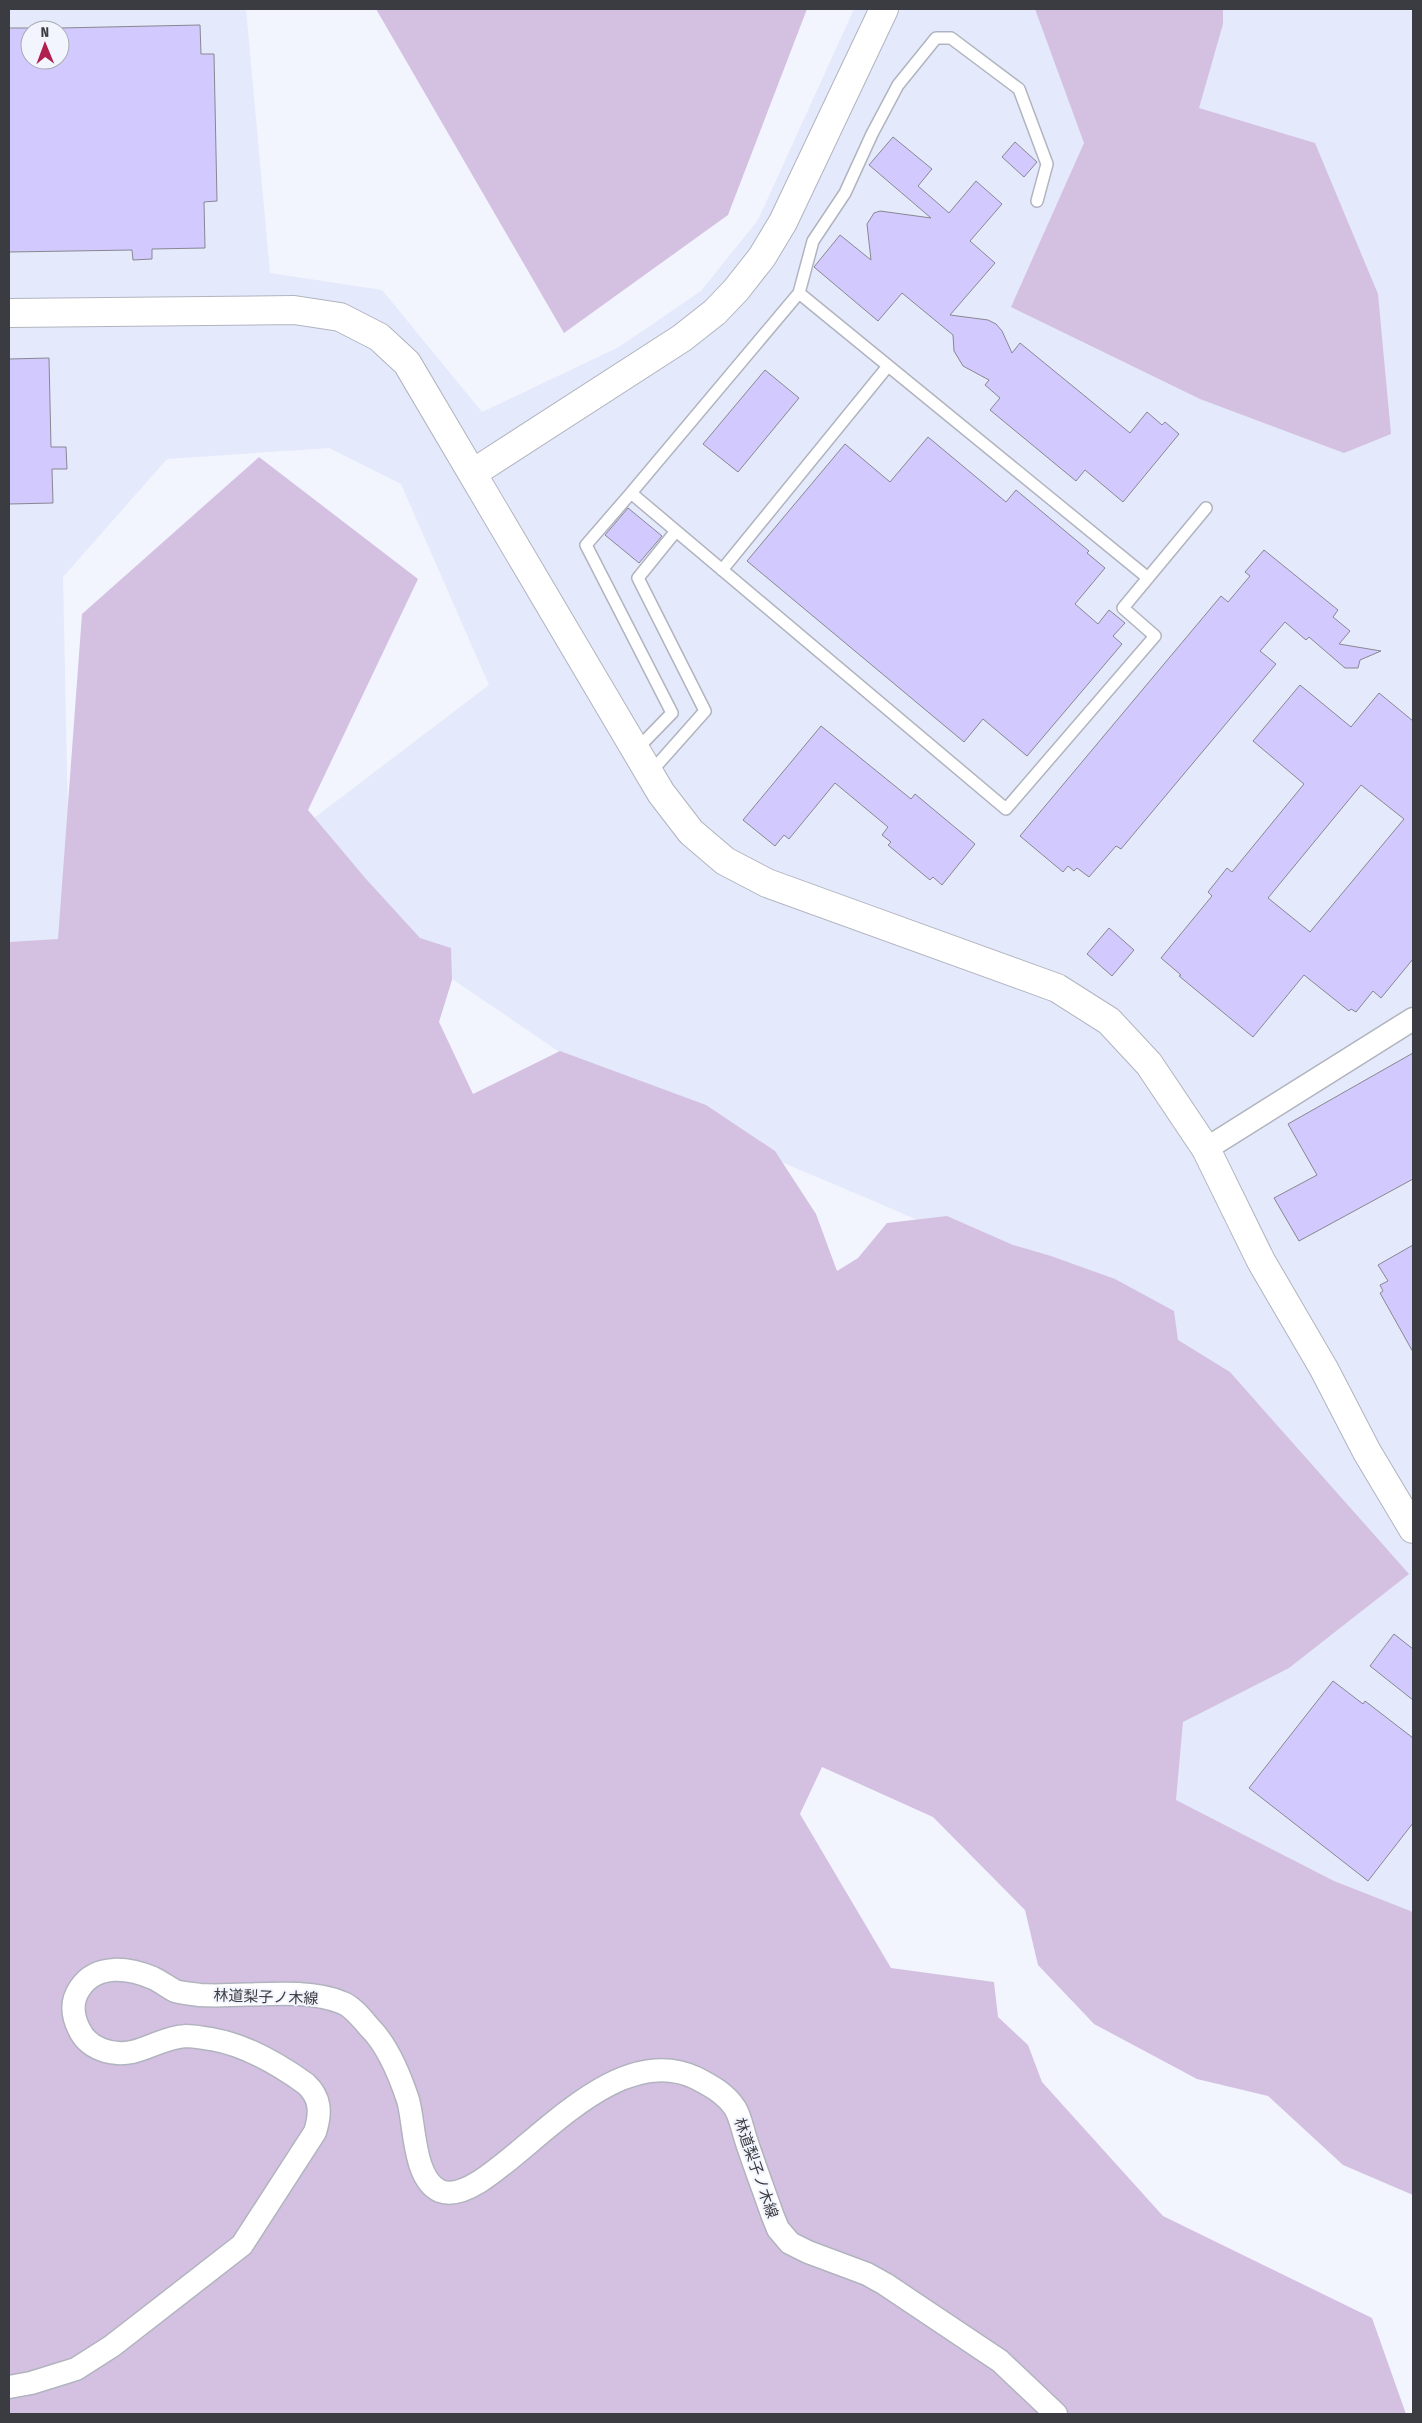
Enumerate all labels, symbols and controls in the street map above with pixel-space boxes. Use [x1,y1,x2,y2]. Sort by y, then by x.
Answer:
north arrow [20,20,70,70]
text: N [40,24,49,41]
street label: 林道梨子ノ木線 [213,1986,319,2008]
street label: 林道梨子ノ木線 [730,2115,782,2221]

